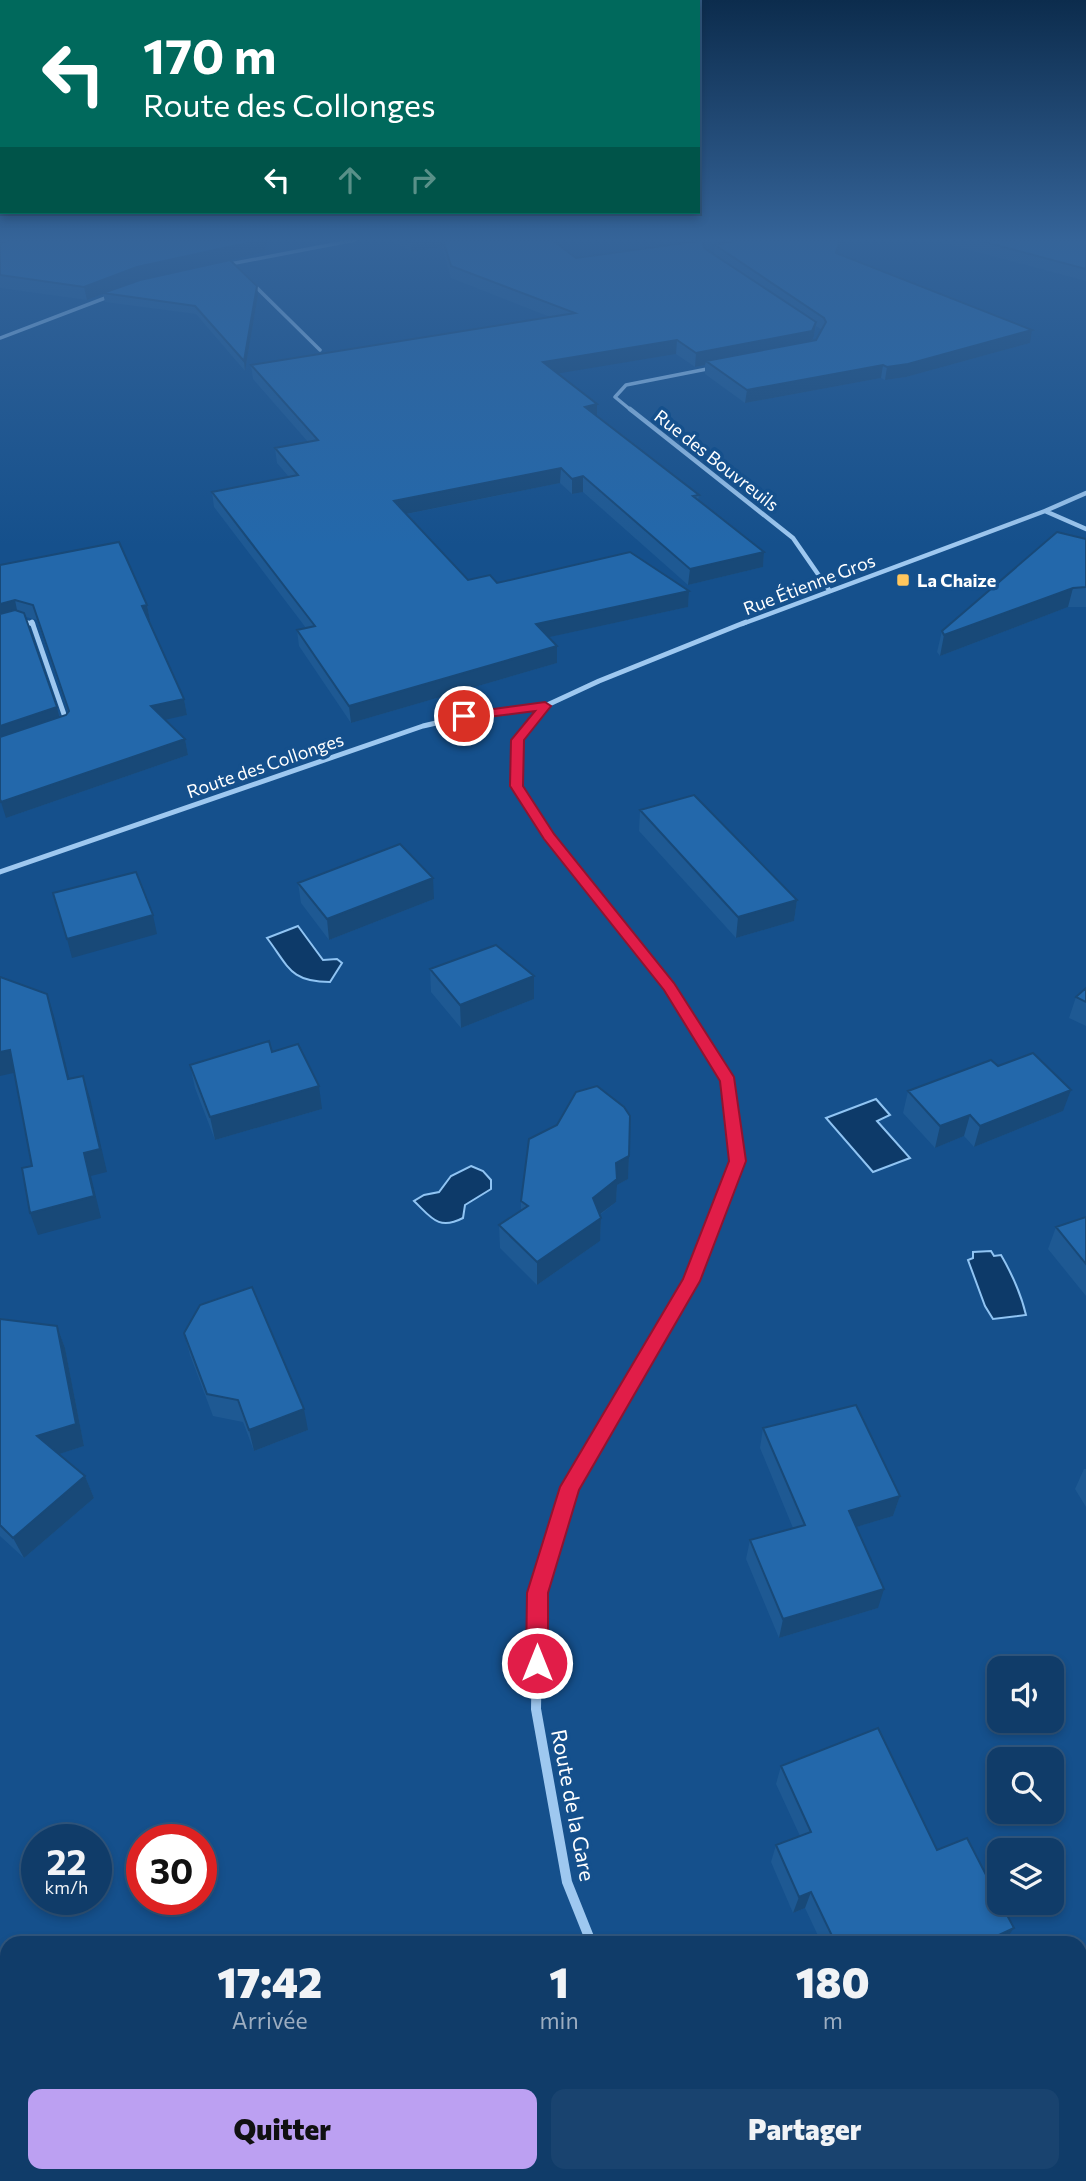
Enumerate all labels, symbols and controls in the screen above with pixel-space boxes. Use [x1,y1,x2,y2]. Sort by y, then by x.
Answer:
text: 170 m [143,24,276,84]
icon: left [28,28,119,119]
text: Route des Collonges [143,84,436,124]
icon: left [258,161,296,199]
icon: ahead [331,161,369,199]
icon: right [404,161,442,199]
street label: Rue des Bouvreuils [650,405,784,515]
street label: Rue Étienne Gros [740,549,878,619]
place label: La Chaize [917,569,996,591]
marker: La Chaize [895,572,911,588]
pin [434,686,494,746]
icon: arrive [445,697,483,735]
street label: Route des Collonges [184,728,346,802]
position arrow [500,1626,574,1700]
map controls [987,1656,1064,1915]
button: sound [987,1656,1064,1733]
street label: Route de la Gare [547,1727,601,1883]
button: search [987,1747,1064,1824]
speed limit sign: 30 [126,1824,217,1915]
button: layers [987,1838,1064,1915]
text: 22 [47,1839,86,1882]
text: km/h [45,1876,88,1898]
text: 17:42 [217,1955,322,2007]
text: 1 [549,1955,569,2007]
text: 180 [796,1955,870,2007]
text: Arrivée [232,2006,308,2034]
text: min [539,2006,579,2034]
text: m [823,2006,843,2034]
button: Quitter [28,2089,537,2169]
button: Partager [551,2089,1059,2169]

